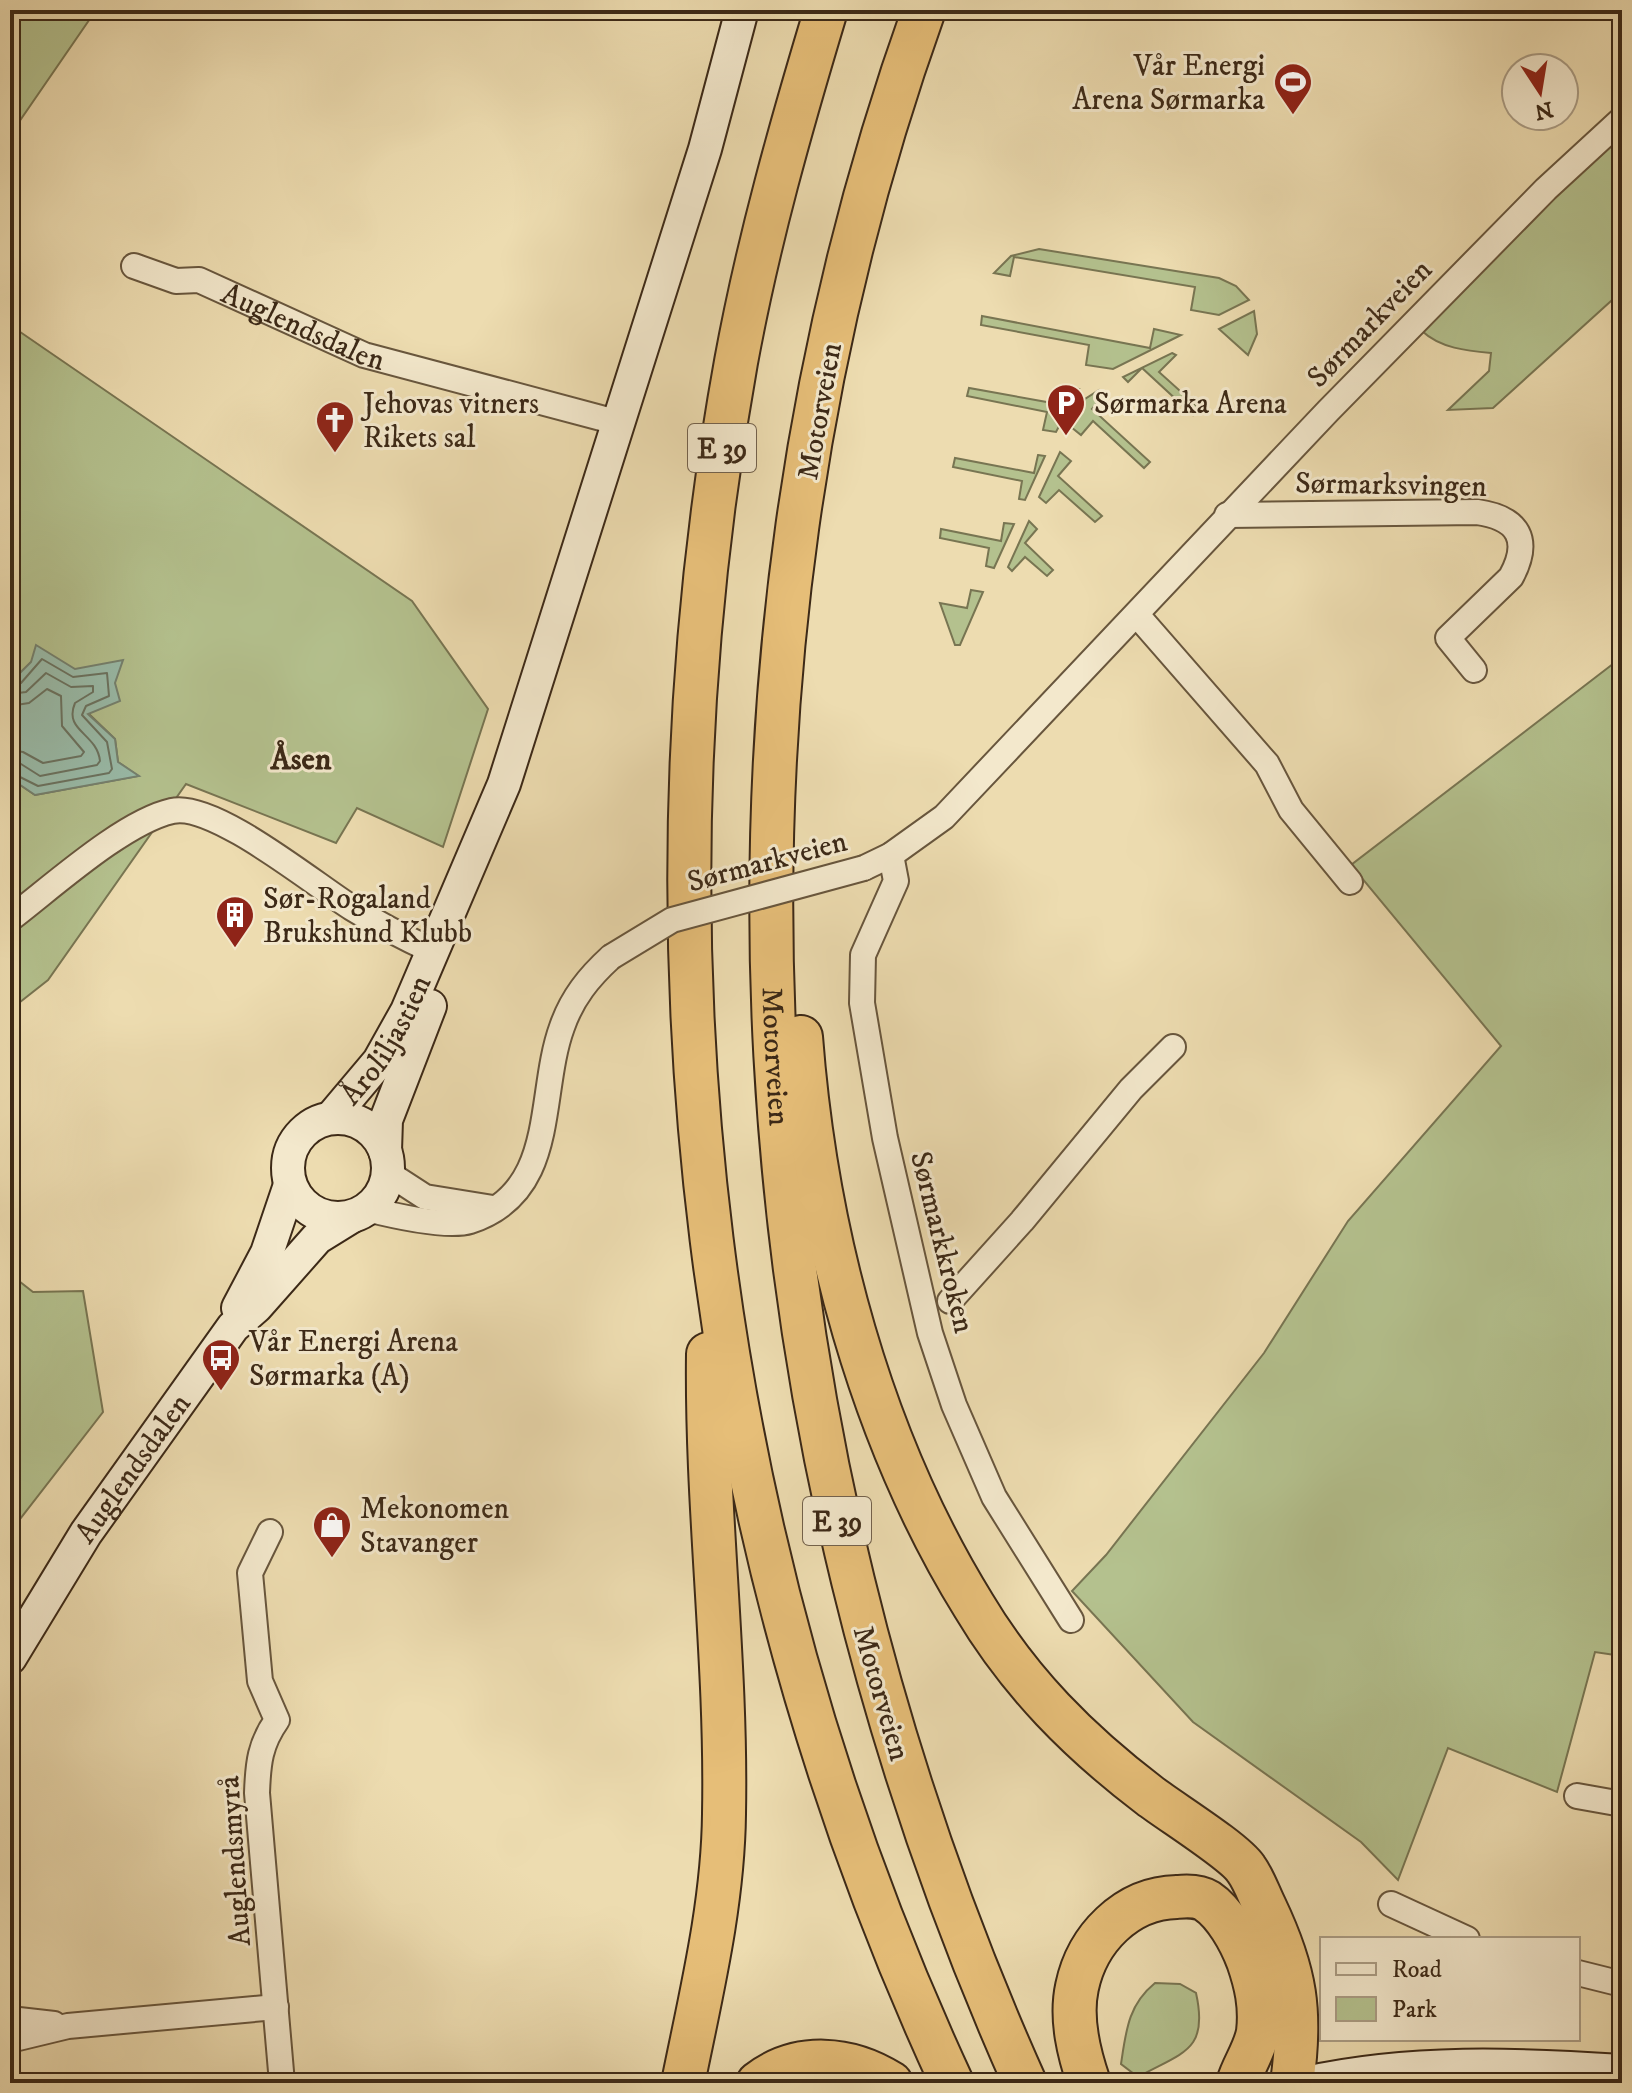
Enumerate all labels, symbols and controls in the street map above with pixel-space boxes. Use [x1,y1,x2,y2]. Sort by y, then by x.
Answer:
place label: Vår Energi Arena Sørmarka [1072,48,1265,119]
north arrow [1500,52,1580,132]
sports icon: Vår Energi Arena Sørmarka [1272,61,1314,116]
text: N [1532,95,1555,125]
street label: Sørmarkveien [1300,252,1441,396]
street label: Auglendsdalen [215,276,389,380]
street label: Motorveien [790,339,851,483]
parking icon: Sørmarka Arena [1045,382,1087,437]
place label: Jehovas vitners Rikets sal [360,386,539,457]
place label: Sørmarka Arena [1094,386,1287,423]
church icon: Jehovas vitners Rikets sal [314,399,356,454]
road number: E 39 [688,424,756,472]
street label: Sørmarksvingen [1295,465,1488,506]
district label: Åsen [269,739,332,780]
street label: Sørmarkveien [683,823,852,902]
place label: Sør-Rogaland Brukshund Klubb [263,881,472,952]
building icon: Sør-Rogaland Brukshund Klubb [214,894,256,949]
street label: Åroliljastien [331,970,440,1113]
street label: Motorveien [752,987,797,1128]
street label: Sørmarkkroken [901,1148,982,1337]
place label: Vår Energi Arena Sørmarka (A) [248,1324,458,1395]
bus stop icon: Vår Energi Arena Sørmarka (A) [200,1337,242,1392]
street label: Auglendsdalen [68,1387,200,1551]
place label: Mekonomen Stavanger [360,1491,510,1562]
road number: E 39 [803,1497,871,1545]
shop icon: Mekonomen Stavanger [311,1504,353,1559]
street label: Motorveien [844,1622,918,1765]
street label: Auglendsmyrå [211,1774,260,1947]
legend [1320,1937,1580,2041]
text: Road [1392,1955,1442,1985]
text: Park [1392,1995,1437,2025]

